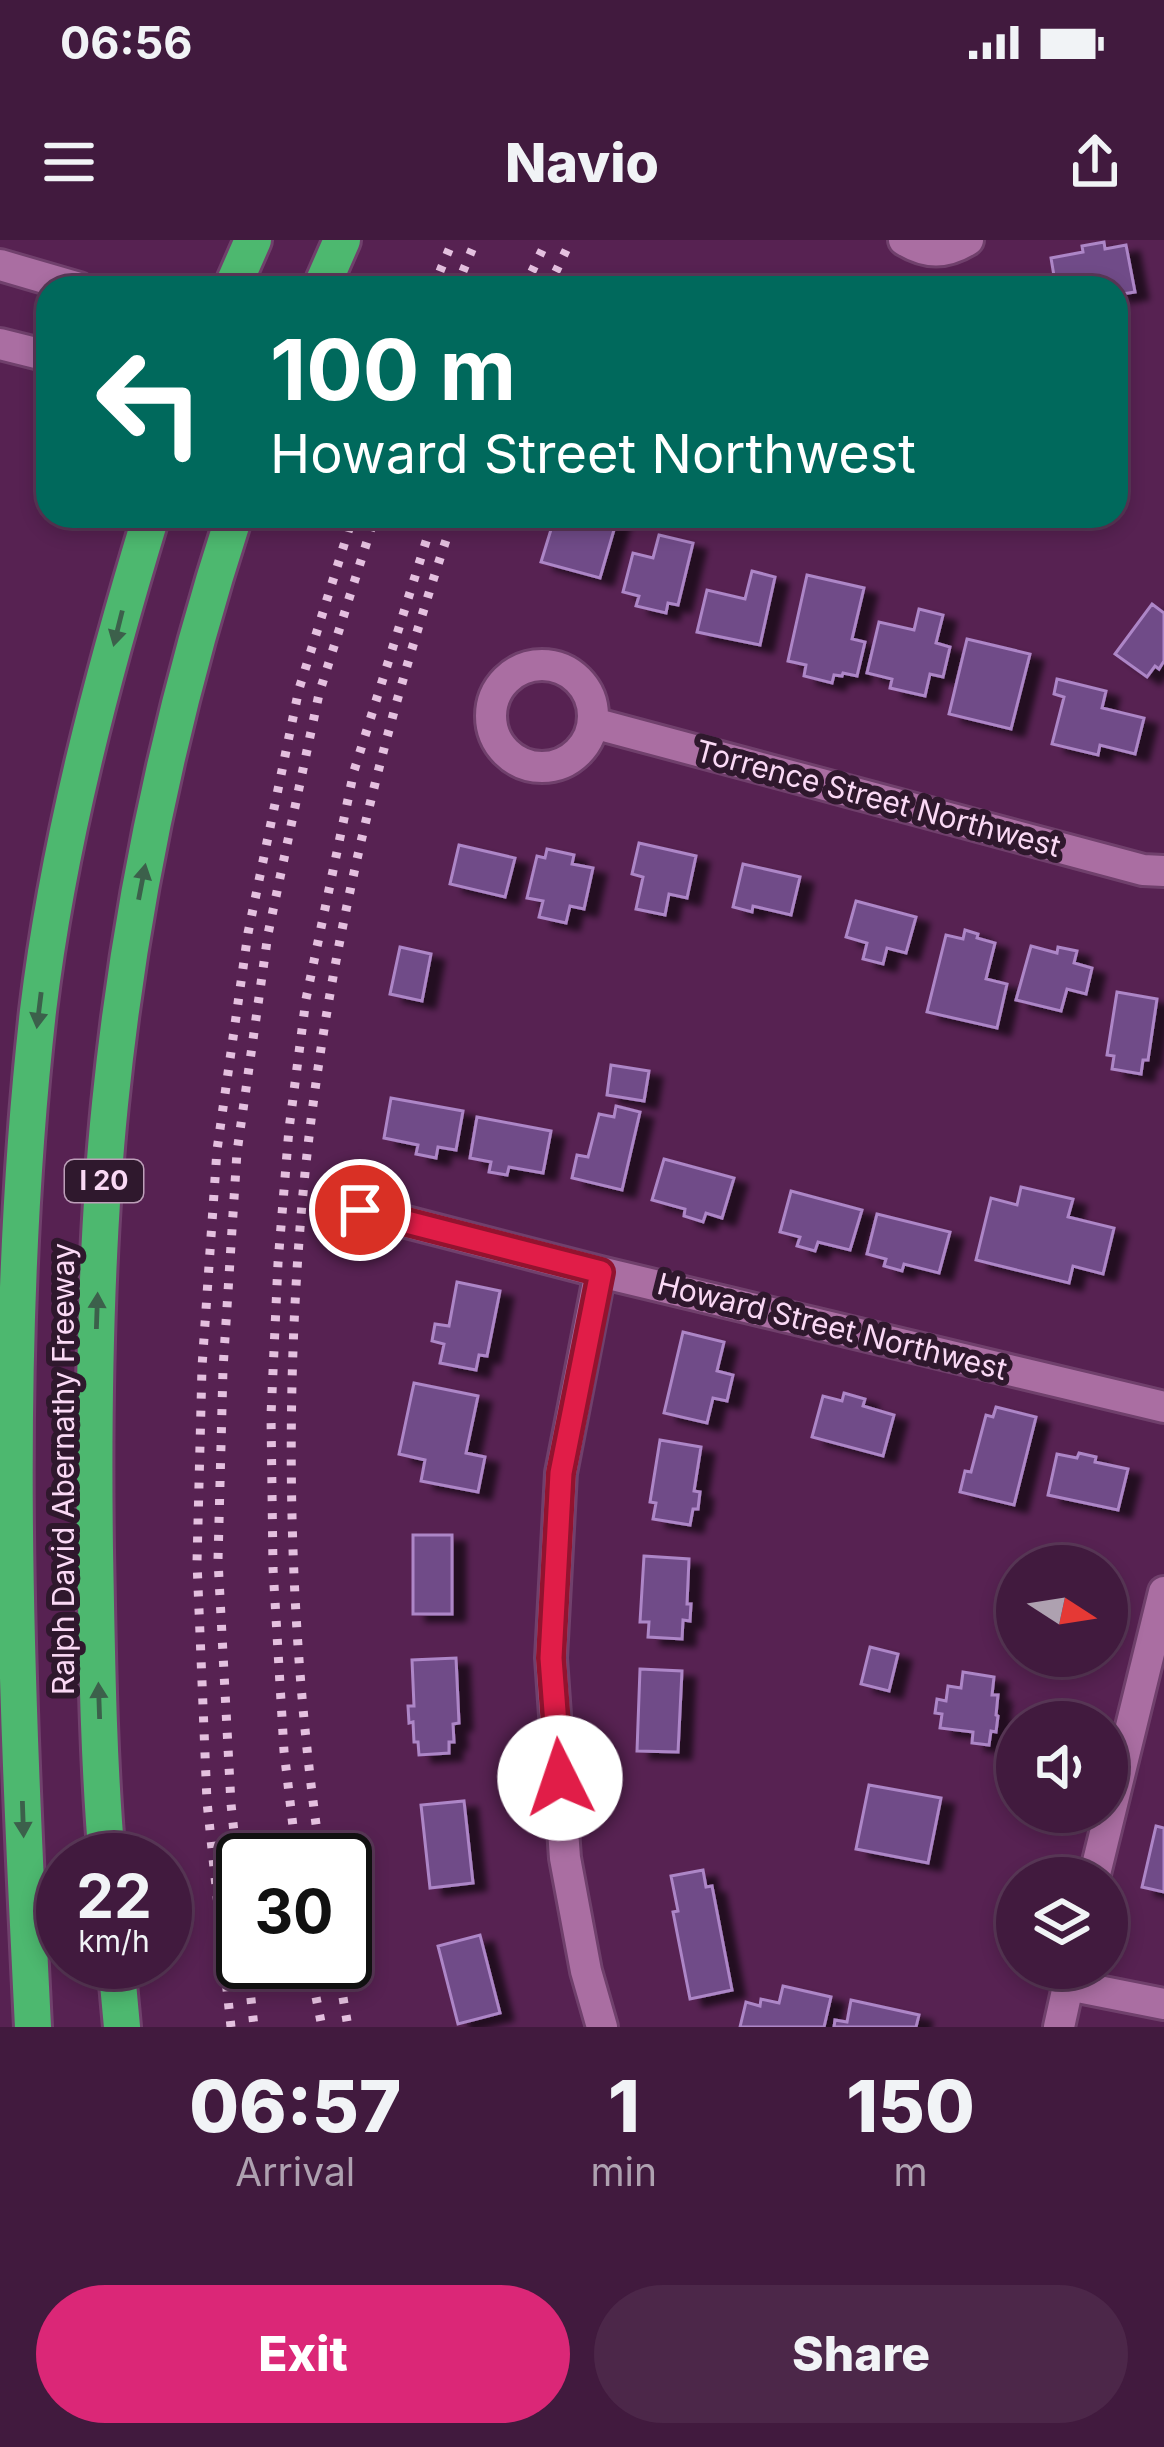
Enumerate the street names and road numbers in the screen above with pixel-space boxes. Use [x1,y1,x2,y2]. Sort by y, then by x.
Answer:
street label: Torrence Street Northwest [692,732,1065,864]
road number: I 20 [65,1160,143,1202]
street label: Ralph David Abernathy Freeway [45,1243,81,1695]
street label: Howard Street Northwest [654,1265,1011,1387]

